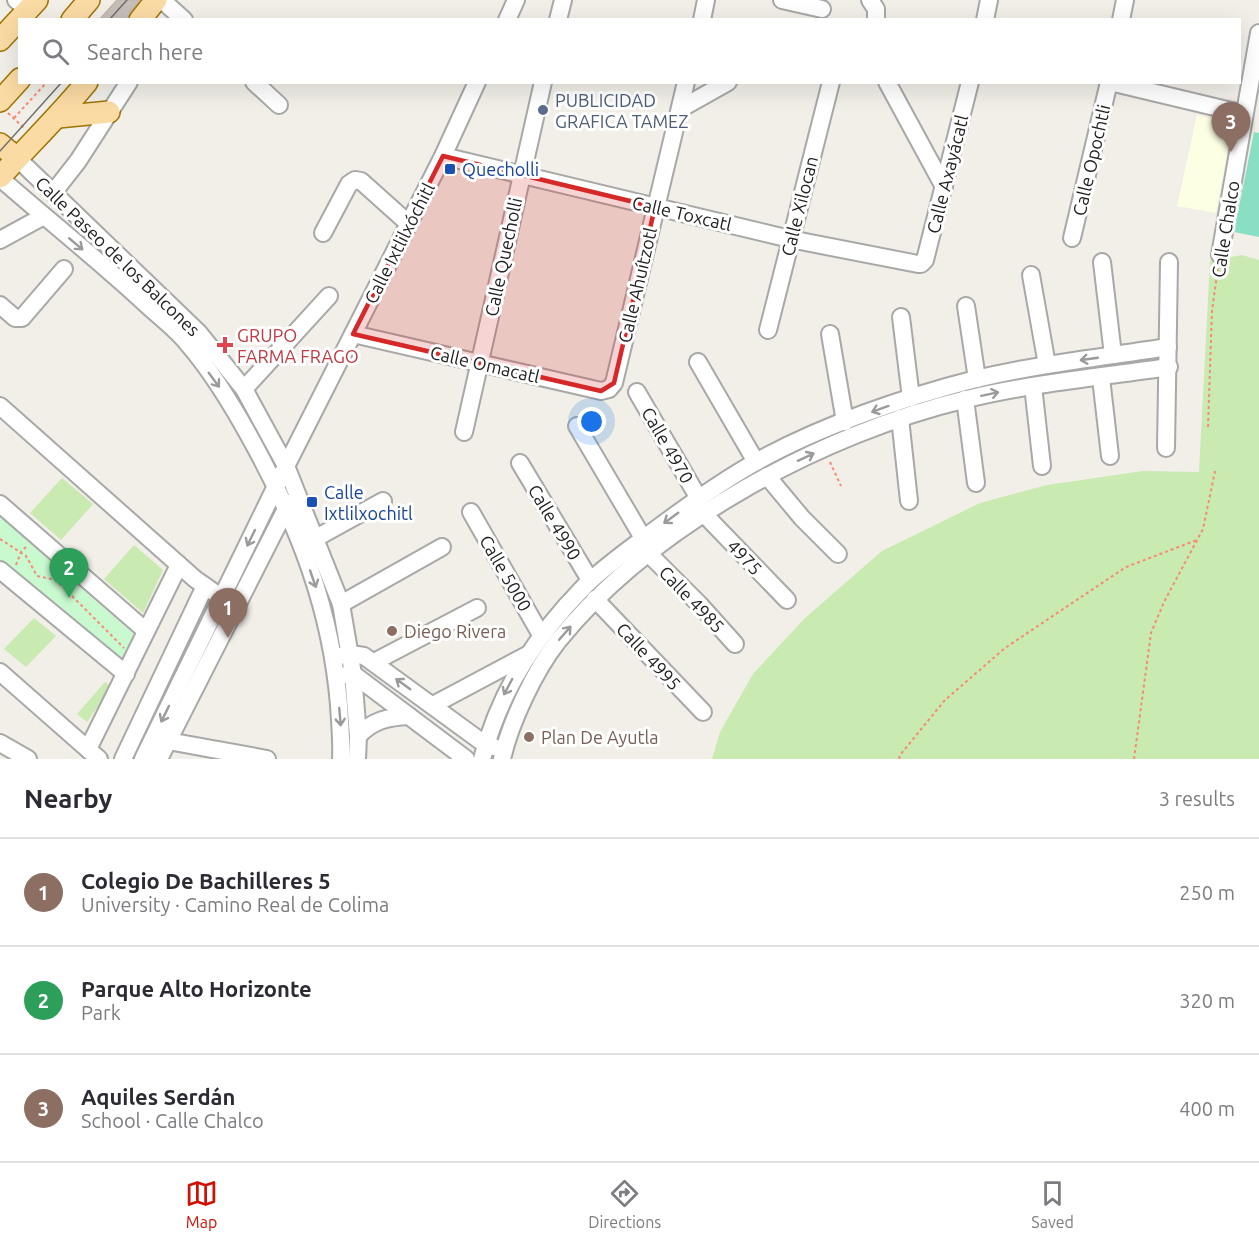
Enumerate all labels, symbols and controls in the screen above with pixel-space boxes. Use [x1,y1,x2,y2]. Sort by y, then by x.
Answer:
search box [18,18,1241,84]
icon: search [39,35,72,68]
text: Search here [87,39,203,64]
place label: PUBLICIDAD GRAFICA TAMEZ [555,90,688,131]
street label: Calle Opochtli [1068,102,1114,218]
pin: 3 [1212,102,1250,152]
marker: PUBLICIDAD GRAFICA TAMEZ [536,103,550,117]
street label: Calle Axayácatl [923,112,971,235]
street label: Calle Xilocan [777,154,821,258]
place label: Quecholli [462,159,539,180]
marker: Quecholli [443,162,457,176]
street label: Calle Paseo de los Balcones [32,172,204,340]
street label: Calle Ixtlilxóchitl [360,179,438,307]
street label: Calle Chalco [1207,179,1243,279]
street label: Calle Toxcatl [630,192,734,234]
street label: Calle Quecholli [481,196,526,318]
street label: Calle Ahuítzotl [614,225,660,345]
one-way arrow [68,237,84,250]
place label: GRUPO FARMA FRAGO [237,325,359,366]
marker: GRUPO FARMA FRAGO [218,338,232,352]
street label: Calle Omacatl [428,342,542,386]
one-way arrow [1080,353,1100,364]
one-way arrow [208,371,221,387]
one-way arrow [980,388,999,399]
street label: Calle 4970 [638,403,698,487]
one-way arrow [871,405,890,416]
your location [577,407,606,436]
one-way arrow [796,450,814,462]
street label: Calle 4990 [525,481,585,563]
place label: Calle Ixtlilxochitl [324,482,413,523]
marker: Calle Ixtlilxochitl [305,495,319,509]
one-way arrow [663,512,679,524]
one-way arrow [244,529,256,547]
street label: Calle 5000 [476,531,536,615]
street label: 4975 [724,535,766,579]
pin: 2 [50,548,88,598]
street label: Calle 4985 [655,562,729,636]
one-way arrow [309,569,320,588]
pin: 1 [208,588,248,638]
street label: Calle 4995 [613,618,685,694]
place label: Diego Rivera [404,621,506,641]
marker: Diego Rivera [385,624,399,638]
one-way arrow [558,626,572,641]
one-way arrow [396,677,412,690]
one-way arrow [502,678,513,696]
one-way arrow [159,704,170,722]
one-way arrow [335,707,346,727]
place label: Plan De Ayutla [541,727,659,747]
marker: Plan De Ayutla [522,730,536,744]
text: Nearby [24,784,112,813]
text: 3 results [1159,787,1235,810]
text: Colegio De Bachilleres 5 [81,868,331,893]
text: 1 [38,881,49,904]
text: 250 m [1179,881,1235,904]
text: University · Camino Real de Colima [81,893,389,916]
text: Parque Alto Horizonte [81,976,312,1001]
text: 2 [38,989,49,1012]
text: 320 m [1179,989,1235,1012]
text: Park [81,1001,121,1024]
text: Aquiles Serdán [81,1084,235,1109]
text: 3 [38,1097,49,1120]
text: 400 m [1179,1097,1235,1120]
text: School · Calle Chalco [81,1109,264,1132]
tab: Map [185,1177,218,1231]
tab: Directions [588,1177,661,1231]
tab: Saved [1031,1177,1074,1231]

